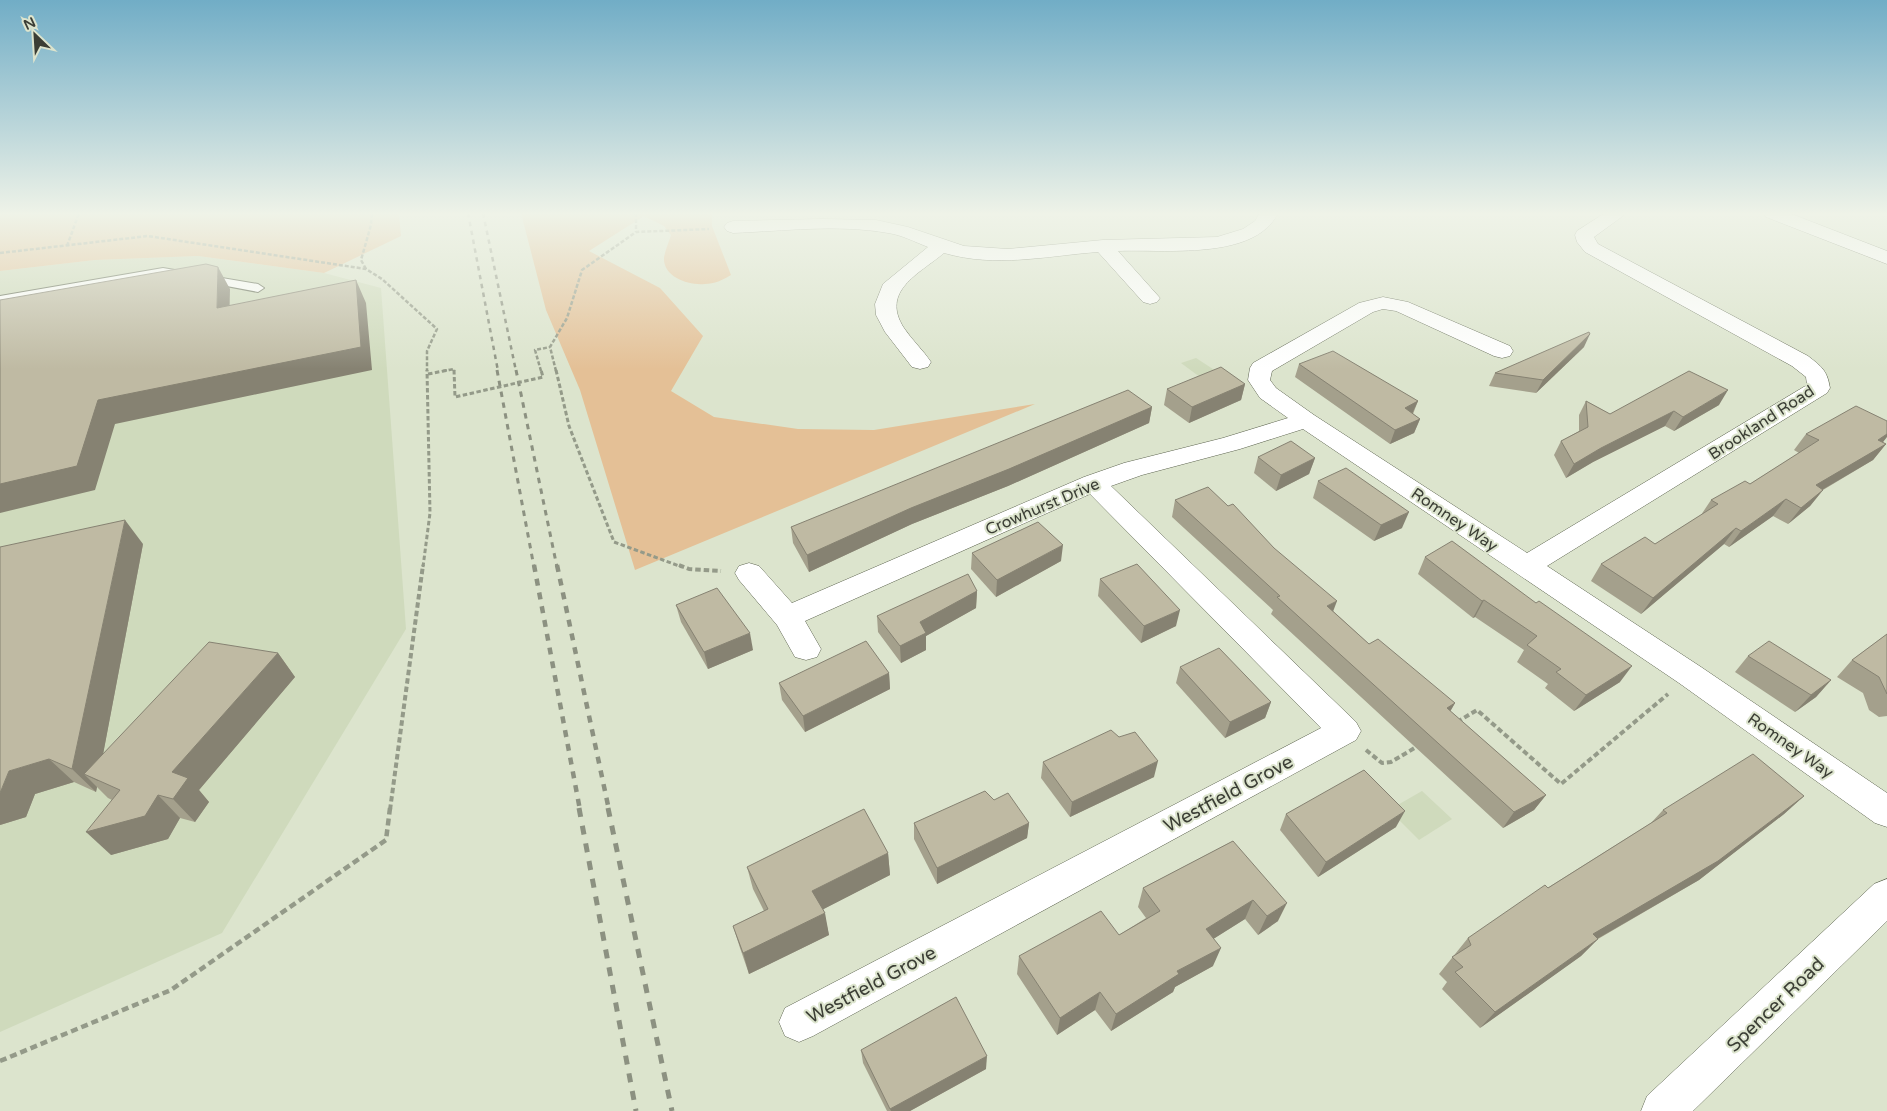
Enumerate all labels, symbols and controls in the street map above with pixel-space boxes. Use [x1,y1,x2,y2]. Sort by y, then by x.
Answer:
north arrow [10,10,60,60]
text: N [21,14,38,34]
street label: Brookland Road [1705,381,1818,465]
street label: Crowhurst Drive [982,474,1102,540]
street label: Romney Way [1407,484,1502,556]
street label: Romney Way [1744,709,1838,783]
street label: Westfield Grove [1160,751,1297,837]
street label: Westfield Grove [803,942,940,1028]
street label: Spencer Road [1723,953,1829,1057]

